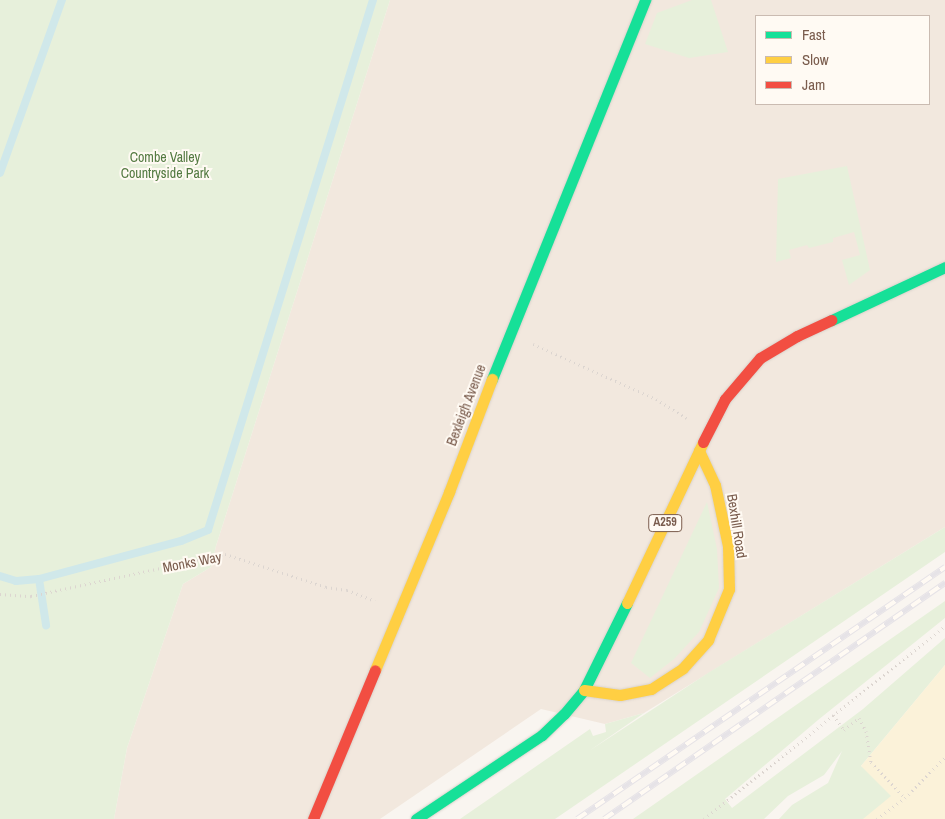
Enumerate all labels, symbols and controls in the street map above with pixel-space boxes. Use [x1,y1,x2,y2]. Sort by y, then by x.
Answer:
legend [755,15,930,105]
text: Fast [802,24,825,45]
text: Slow [802,49,829,70]
text: Jam [802,74,825,95]
park label: Combe Valley Countryside Park [121,149,209,182]
street label: Bexleigh Avenue [443,362,489,448]
street label: Bexhill Road [724,493,750,559]
road number: A259 [648,514,682,532]
street label: Monks Way [161,548,223,576]

